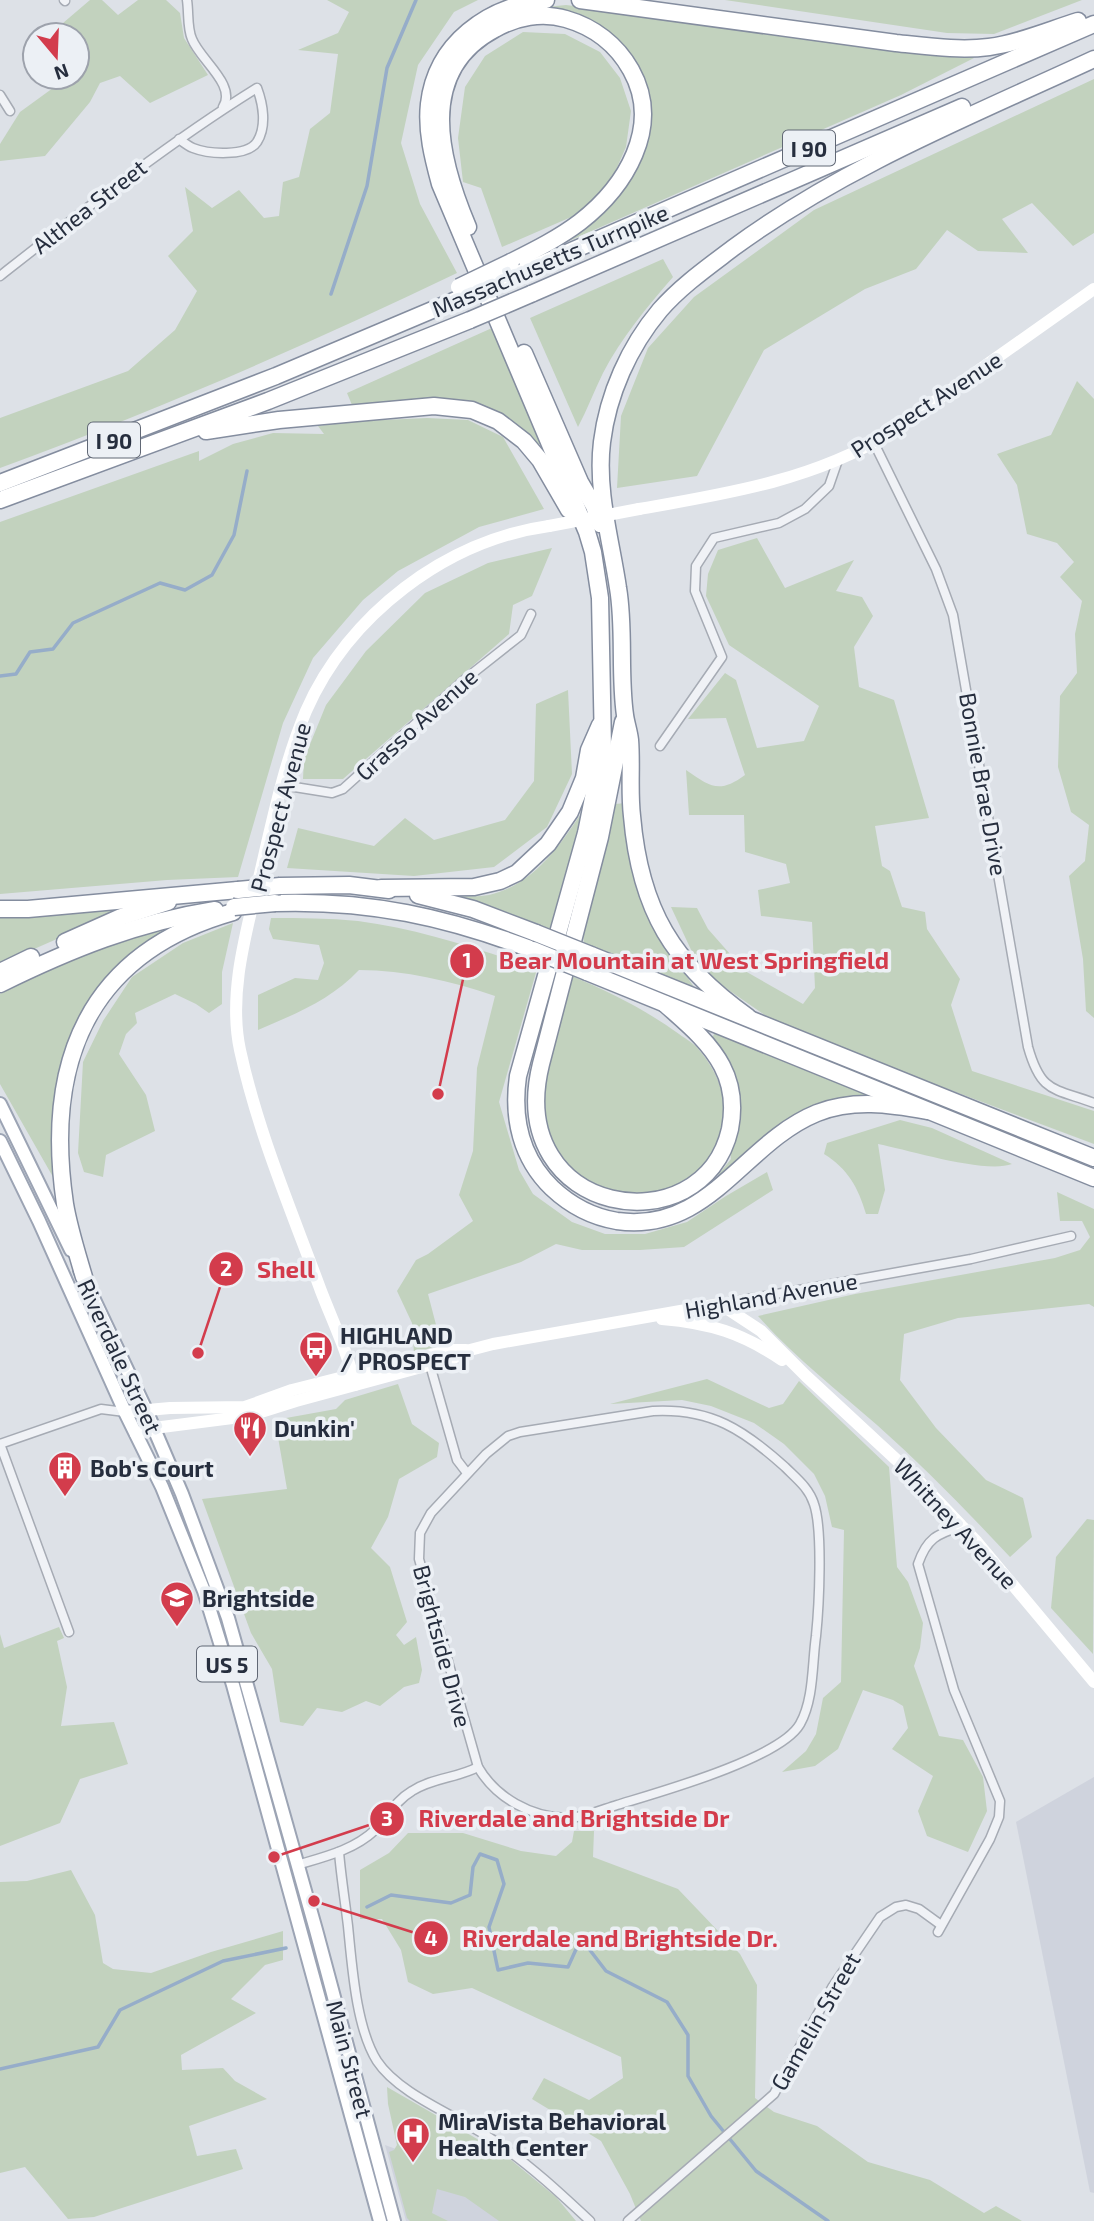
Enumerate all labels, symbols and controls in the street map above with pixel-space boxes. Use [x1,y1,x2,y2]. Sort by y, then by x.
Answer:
north arrow [21,21,91,91]
text: N [51,59,72,86]
road number: I 90 [783,130,835,166]
street label: Althea Street [26,153,152,259]
street label: Massachusetts Turnpike [428,197,672,323]
street label: Prospect Avenue [845,345,1007,463]
road number: I 90 [88,422,140,458]
street label: Grasso Avenue [349,662,483,786]
street label: Bonnie Brae Drive [954,690,1014,878]
street label: Prospect Avenue [244,719,316,895]
callout: Bear Mountain at West Springfield [449,939,903,984]
text: Bear Mountain at West Springfield [499,945,889,974]
text: 1 [462,947,472,972]
callout: Shell [208,1247,329,1292]
text: Shell [257,1254,315,1283]
text: 2 [220,1255,232,1280]
street label: Highland Avenue [682,1266,860,1324]
street label: Riverdale Street [72,1274,168,1438]
place label: HIGHLAND / PROSPECT [340,1321,471,1375]
bus stop icon: HIGHLAND / PROSPECT [297,1329,335,1378]
restaurant icon: Dunkin' [231,1409,269,1458]
place label: Dunkin' [274,1414,355,1442]
building icon: Bob's Court [46,1449,84,1498]
street label: Whitney Avenue [888,1452,1024,1594]
place label: Bob's Court [90,1454,214,1482]
street label: Brightside Drive [408,1562,478,1730]
school or university icon: Brightside [158,1579,196,1628]
place label: Brightside [202,1584,315,1612]
road number: US 5 [197,1646,257,1682]
callout: Riverdale and Brightside Dr [370,1796,744,1841]
text: Riverdale and Brightside Dr [419,1803,730,1832]
text: 3 [381,1805,393,1830]
callout: Riverdale and Brightside Dr. [413,1916,792,1961]
text: Riverdale and Brightside Dr. [462,1923,778,1952]
text: 4 [424,1925,438,1950]
street label: Gamelin Street [764,1947,866,2095]
street label: Main Street [321,1997,379,2121]
place label: MiraVista Behavioral Health Center [438,2107,667,2161]
hospital icon: MiraVista Behavioral Health Center [394,2115,432,2164]

